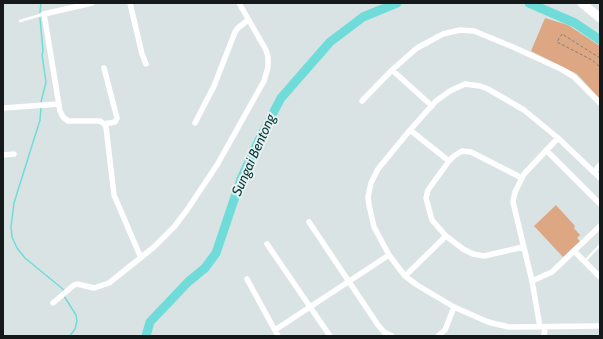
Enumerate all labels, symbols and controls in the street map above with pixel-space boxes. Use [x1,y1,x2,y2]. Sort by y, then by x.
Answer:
water label: Sungai Bentong [228,111,280,199]

